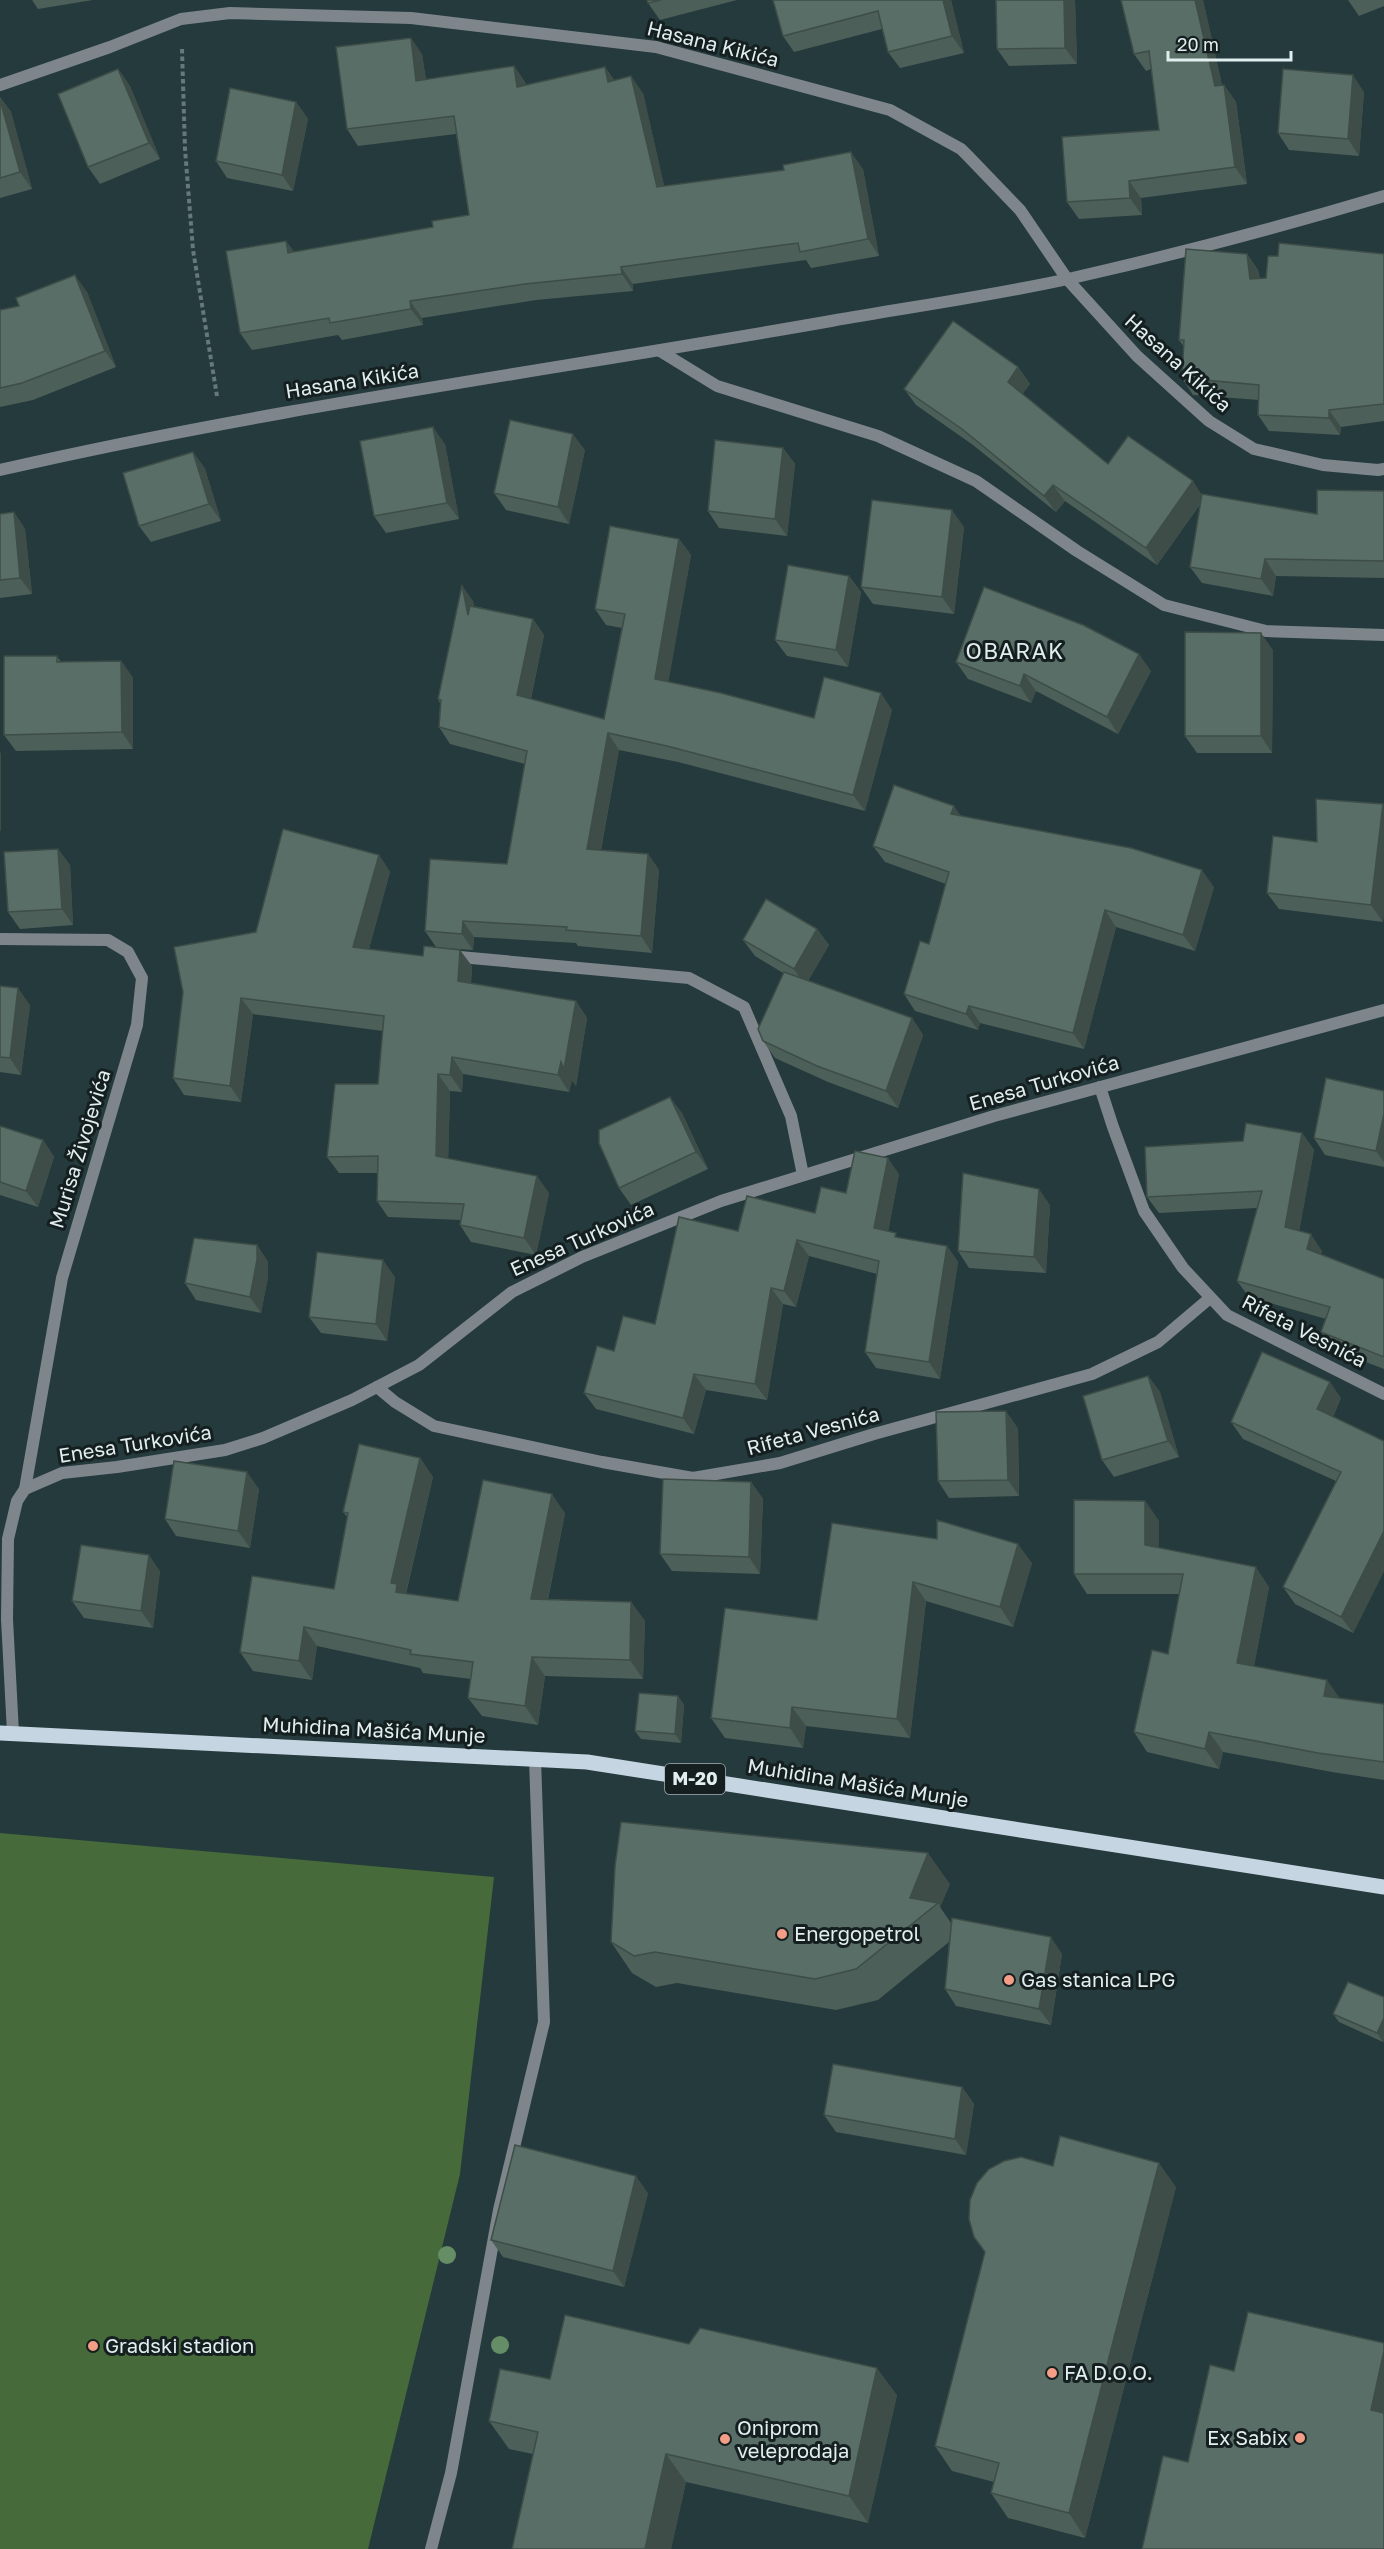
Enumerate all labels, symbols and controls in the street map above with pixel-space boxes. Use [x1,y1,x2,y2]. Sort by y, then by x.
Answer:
street label: Hasana Kikića [645,15,782,71]
scale bar [1168,24,1291,62]
text: 20 m [1177,33,1219,55]
street label: Hasana Kikića [1120,308,1237,416]
street label: Hasana Kikića [283,358,420,402]
district label: OBARAK [965,637,1065,664]
street label: Enesa Turkovića [966,1049,1121,1115]
street label: Murisa Živojevića [43,1066,115,1231]
street label: Enesa Turkovića [506,1196,657,1281]
street label: Rifeta Vesnića [1238,1288,1371,1372]
street label: Rifeta Vesnića [744,1401,882,1459]
street label: Enesa Turkovića [57,1419,213,1467]
street label: Muhidina Mašića Munje [262,1711,486,1747]
street label: Muhidina Mašića Munje [746,1753,970,1811]
road number: M-20 [665,1764,725,1794]
place label: Energopetrol [794,1921,920,1945]
marker: Energopetrol [775,1927,789,1941]
place label: Gas stanica LPG [1021,1967,1175,1991]
marker: Gas stanica LPG [1002,1973,1016,1987]
place label: Gradski stadion [105,2333,254,2357]
marker: Gradski stadion [86,2339,100,2353]
place label: FA D.O.O. [1064,2360,1153,2384]
marker: FA D.O.O. [1045,2366,1059,2380]
place label: Oniprom veleprodaja [737,2415,849,2462]
place label: Ex Sabix [1207,2425,1288,2449]
marker: Ex Sabix [1293,2431,1307,2445]
marker: Oniprom veleprodaja [718,2432,732,2446]

